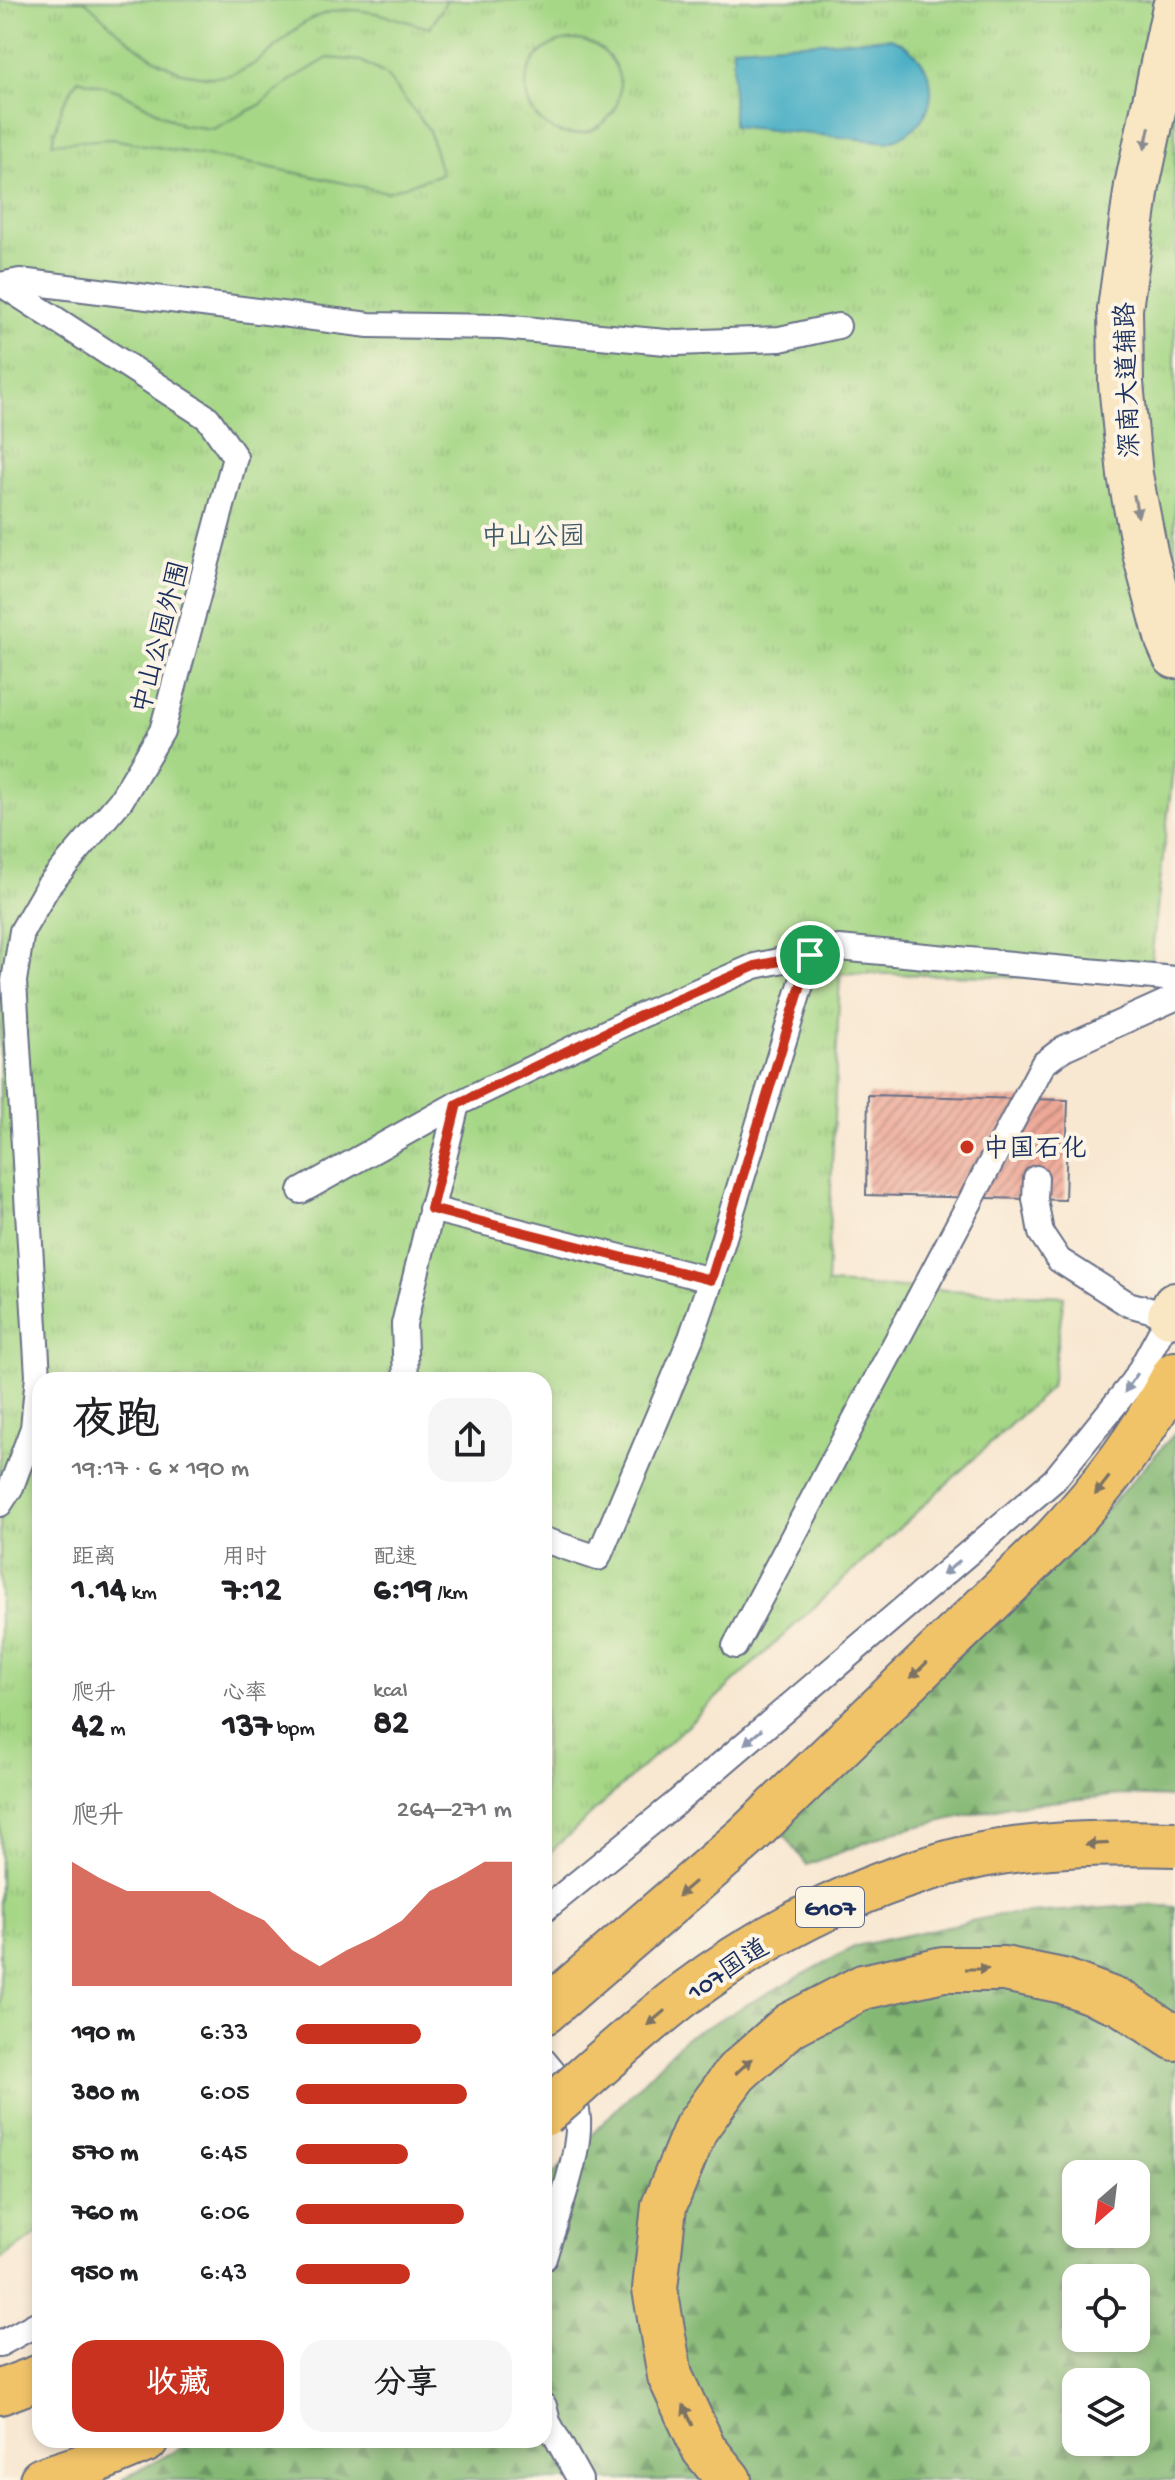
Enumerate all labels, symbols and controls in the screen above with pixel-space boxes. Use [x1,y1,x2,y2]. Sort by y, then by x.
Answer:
one-way arrow [1140,125,1153,150]
street label: 深南大道辅路 [1110,301,1149,458]
one-way arrow [1131,494,1143,519]
park label: 中山公园 [481,522,585,555]
street label: 中山公园外围 [126,558,199,718]
pin [776,921,844,989]
icon: arrive [788,933,832,977]
place label: 中国石化 [983,1134,1087,1167]
marker: 中国石化 [958,1138,976,1156]
one-way arrow [1124,1373,1139,1394]
button: share [428,1398,512,1482]
text: 夜跑 [72,1399,160,1451]
text: 19:17 · 6 × 190 m [72,1455,249,1486]
one-way arrow [1094,1476,1111,1496]
text: 距离 [72,1546,116,1572]
text: 用时 [223,1546,267,1572]
text: 配速 [373,1546,417,1572]
one-way arrow [941,1559,961,1577]
text: 1.14 [72,1572,126,1612]
text: 7:12 [223,1572,281,1612]
text: 6:19 [373,1572,432,1612]
text: km [126,1581,157,1607]
text: /km [432,1581,468,1607]
one-way arrow [910,1660,929,1679]
text: kcal [373,1679,408,1705]
text: 爬升 [72,1682,116,1708]
text: 心率 [223,1682,267,1708]
text: 82 [373,1705,409,1745]
text: 42 [72,1708,105,1748]
text: 137 [223,1708,272,1748]
text: m [105,1717,126,1743]
text: bpm [272,1717,315,1743]
one-way arrow [744,1728,764,1745]
text: 264–271 m [396,1796,512,1827]
text: 爬升 [72,1803,124,1834]
one-way arrow [1084,1837,1109,1850]
one-way arrow [677,1880,697,1897]
road number: G107 [796,1887,864,1927]
street label: 107国道 [682,1933,776,2010]
one-way arrow [965,1963,990,1975]
one-way arrow [646,2009,666,2026]
text: 190 m [72,2019,135,2050]
text: 6:33 [200,2019,248,2050]
one-way arrow [734,2058,753,2076]
text: 380 m [72,2079,139,2110]
text: 6:05 [200,2079,250,2110]
text: 570 m [72,2139,139,2170]
text: 6:45 [200,2139,247,2170]
north arrow [1062,2160,1150,2248]
map controls [1062,2160,1150,2456]
text: 760 m [72,2199,138,2230]
text: 6:06 [200,2199,249,2230]
text: 950 m [72,2259,138,2290]
text: 6:43 [200,2259,247,2290]
button: locate [1062,2264,1150,2352]
button: 收藏 [72,2340,284,2432]
button: 分享 [300,2340,512,2432]
button: layers [1062,2368,1150,2456]
one-way arrow [681,2403,695,2427]

